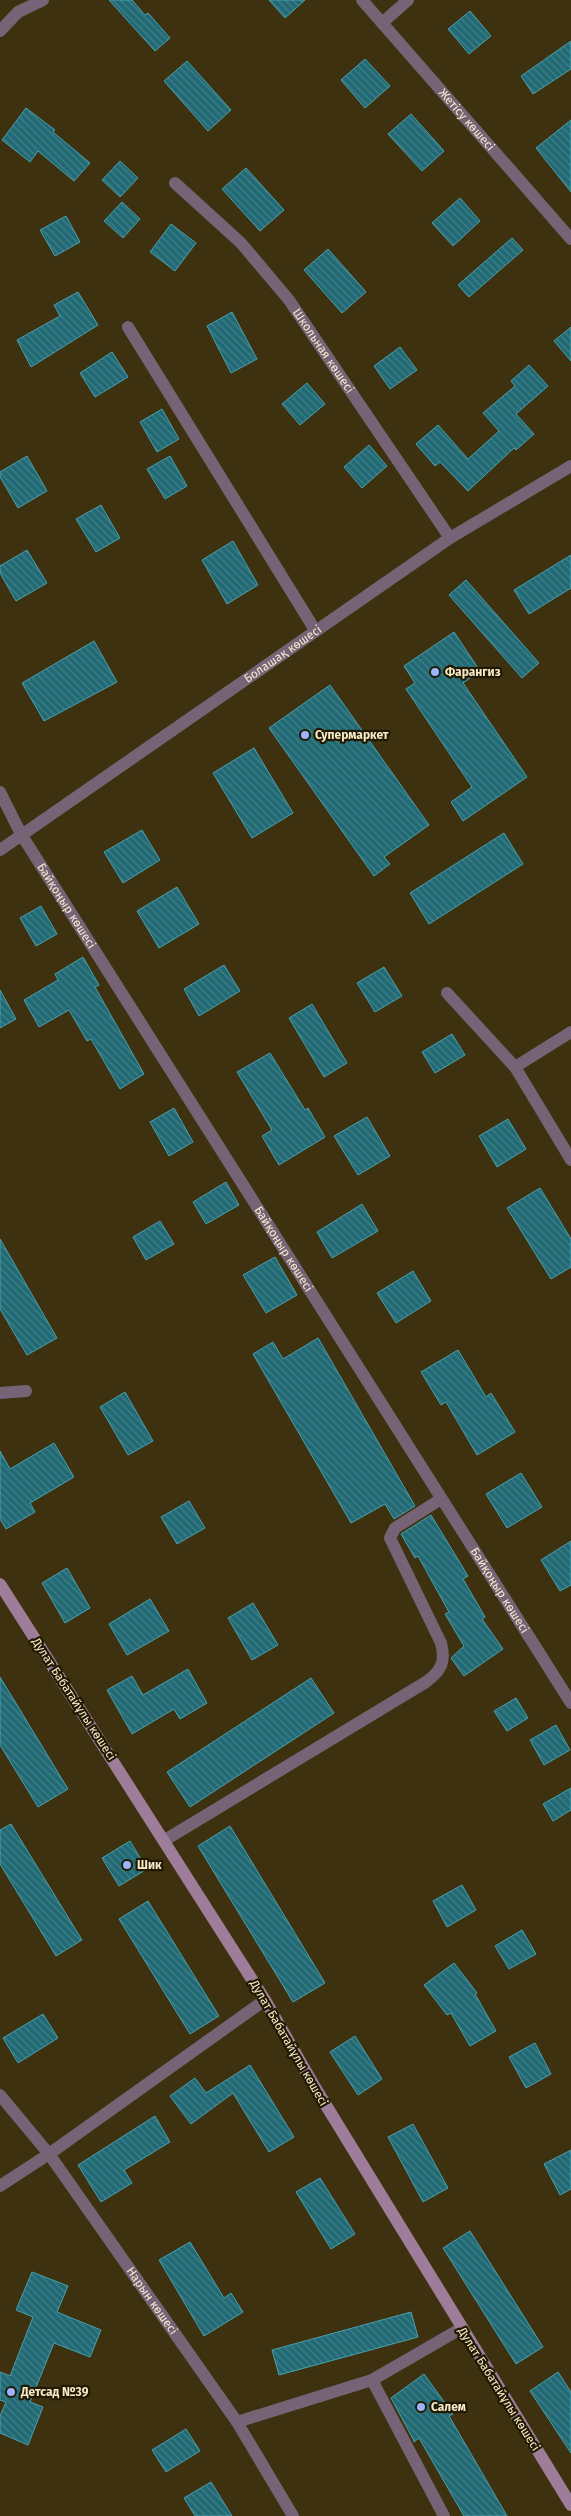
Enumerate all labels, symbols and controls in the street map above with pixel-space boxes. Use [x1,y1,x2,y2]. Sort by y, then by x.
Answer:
street label: Жетісу көшесі [436,86,498,154]
street label: Школьная көшесі [290,306,357,396]
street label: Болашақ көшесі [241,622,324,686]
place label: Фарангиз [445,665,501,679]
marker: Фарангиз [429,666,441,678]
place label: Супермаркет [315,728,389,742]
marker: Супермаркет [299,729,311,741]
street label: Байқоңыр көшесі [34,861,99,951]
street label: Байқоңыр көшесі [251,1204,316,1294]
street label: Байқоңыр көшесі [467,1545,532,1636]
street label: Дулат Бабатайұлы көшесі [29,1634,119,1763]
place label: Шик [137,1858,162,1872]
marker: Шик [121,1859,133,1871]
street label: Дулат Бабатайұлы көшесі [247,1977,331,2108]
street label: Нарын көшесі [123,2264,180,2337]
street label: Дулат Бабатайұлы көшесі [455,2324,543,2453]
place label: Детсад №39 [20,2385,89,2399]
marker: Детсад №39 [5,2386,17,2398]
place label: Салем [431,2400,466,2414]
marker: Салем [415,2401,427,2413]

